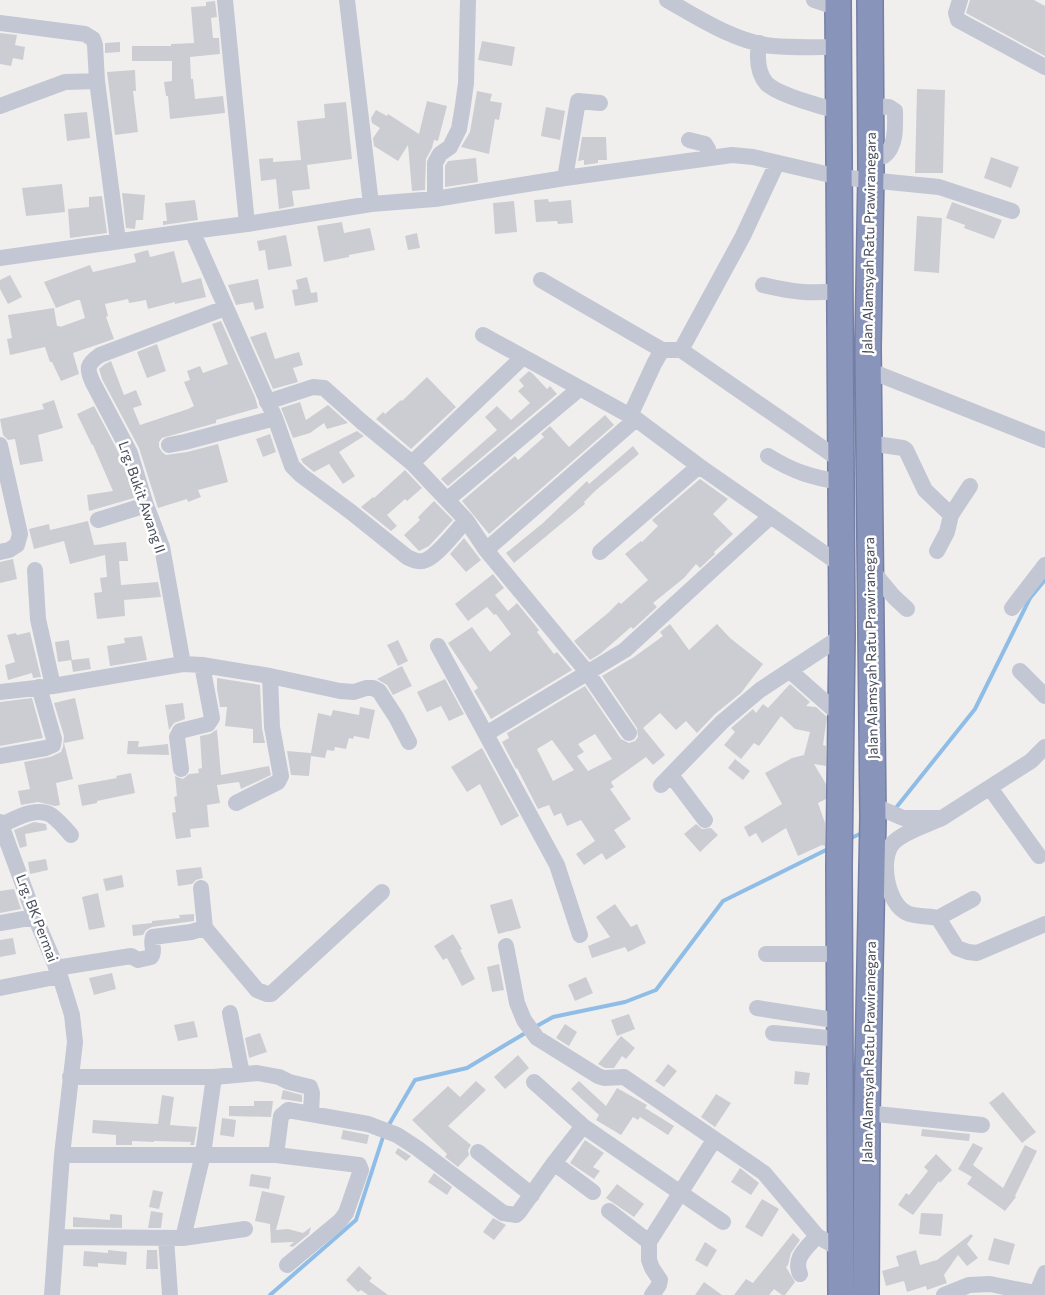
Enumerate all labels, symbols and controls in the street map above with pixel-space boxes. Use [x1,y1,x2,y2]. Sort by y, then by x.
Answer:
street label: Jalan Alamsyah Ratu Prawiranegara [858,132,879,354]
street label: Lrg. Bukit Awang II [115,439,170,555]
street label: Jalan Alamsyah Ratu Prawiranegara [860,537,881,759]
street label: Lrg. BK Permai [13,871,62,964]
street label: Jalan Alamsyah Ratu Prawiranegara [858,941,879,1163]

